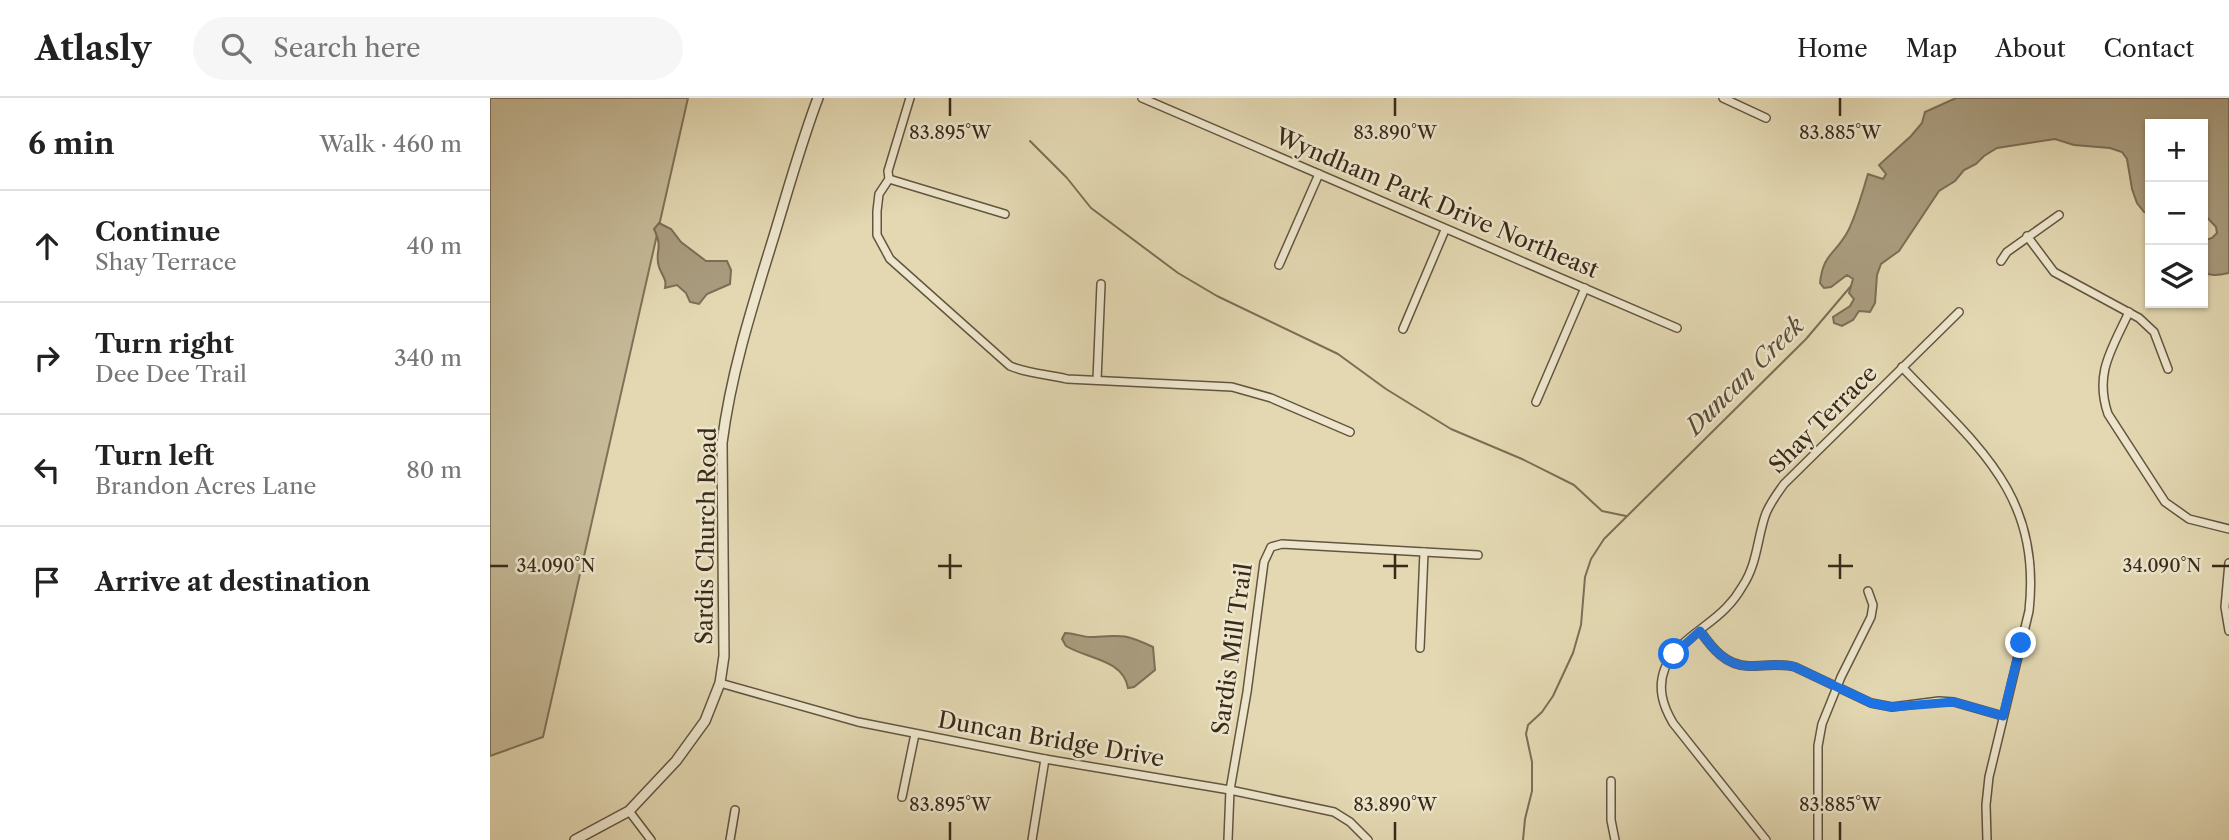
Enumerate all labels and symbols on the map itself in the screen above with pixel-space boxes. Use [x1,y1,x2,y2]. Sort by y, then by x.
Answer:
text: 83.895°W [909,122,992,144]
street label: Wyndham Park Drive Northeast [1270,122,1603,284]
text: 83.890°W [1353,122,1438,144]
text: 83.885°W [1799,122,1882,144]
water label: Duncan Creek [1678,310,1810,442]
street label: Shay Terrace [1763,359,1883,479]
street label: Sardis Church Road [690,427,722,645]
text: 34.090°N [517,555,596,577]
text: 34.090°N [2123,555,2202,577]
street label: Sardis Mill Trail [1206,561,1258,737]
route end [2005,627,2036,658]
route start [1658,638,1689,669]
street label: Duncan Bridge Drive [936,705,1166,773]
text: 83.895°W [909,794,992,816]
text: 83.890°W [1353,794,1438,816]
text: 83.885°W [1799,794,1882,816]

